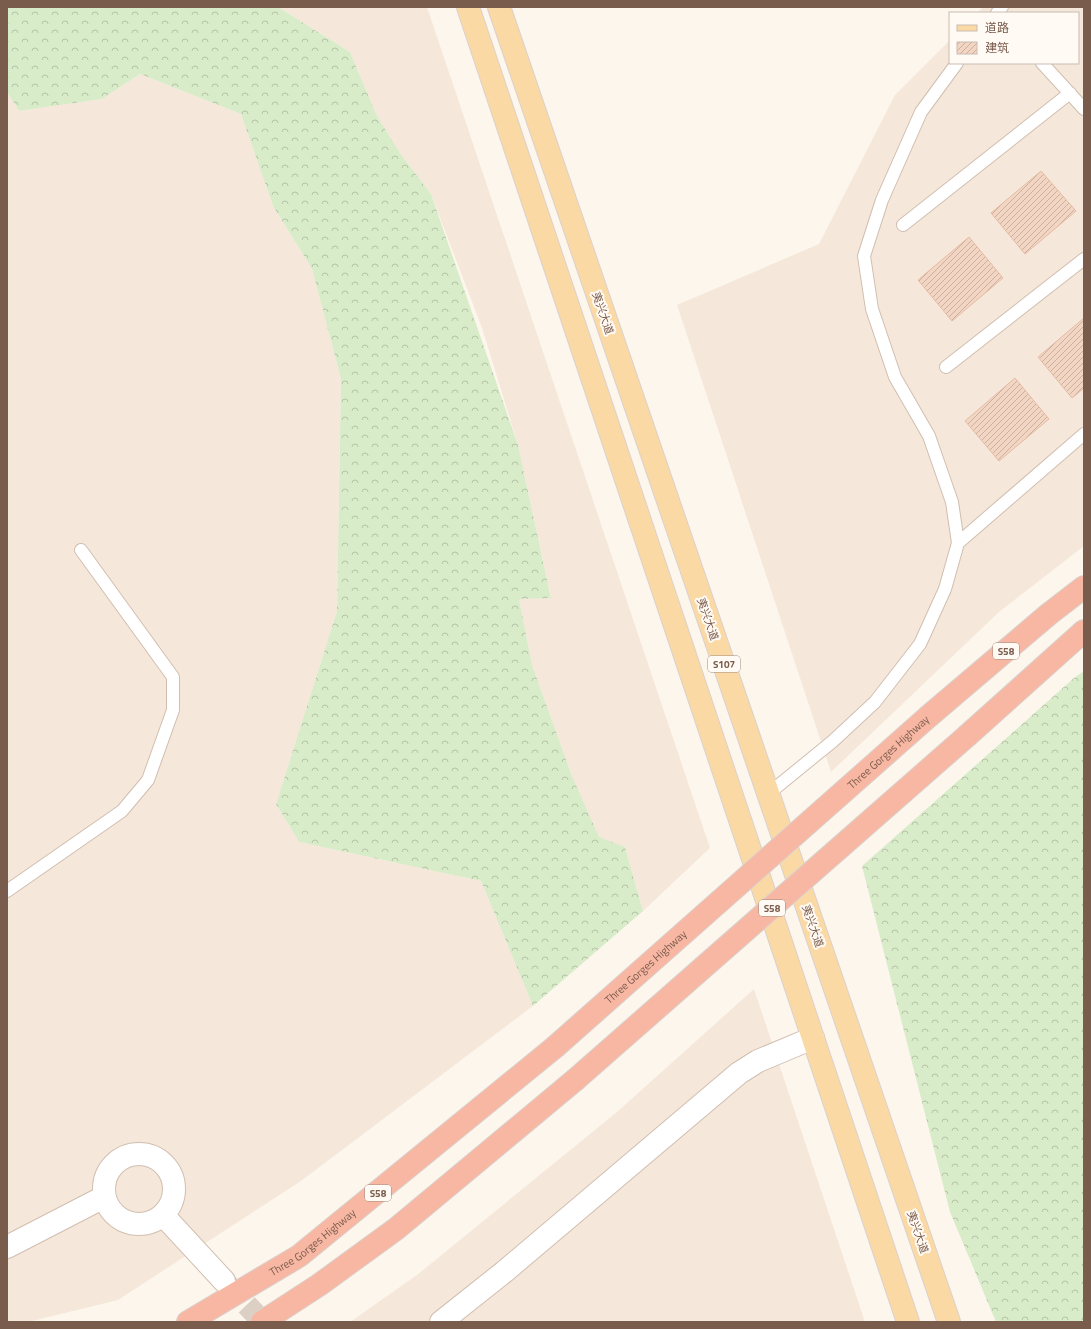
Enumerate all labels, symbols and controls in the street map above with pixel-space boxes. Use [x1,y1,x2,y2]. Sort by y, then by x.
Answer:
legend [949,12,1079,64]
text: 道路 [985,18,1009,37]
text: 建筑 [985,38,1009,57]
street label: 夷兴大道 [588,290,618,336]
street label: 夷兴大道 [693,596,723,642]
road number: S58 [993,643,1019,659]
road number: S107 [708,656,740,672]
street label: Three Gorges Highway [844,711,933,793]
road number: S58 [759,900,785,916]
street label: 夷兴大道 [798,903,828,949]
street label: Three Gorges Highway [601,926,691,1007]
road number: S58 [365,1185,391,1201]
street label: Three Gorges Highway [266,1204,360,1280]
street label: 夷兴大道 [903,1209,933,1255]

